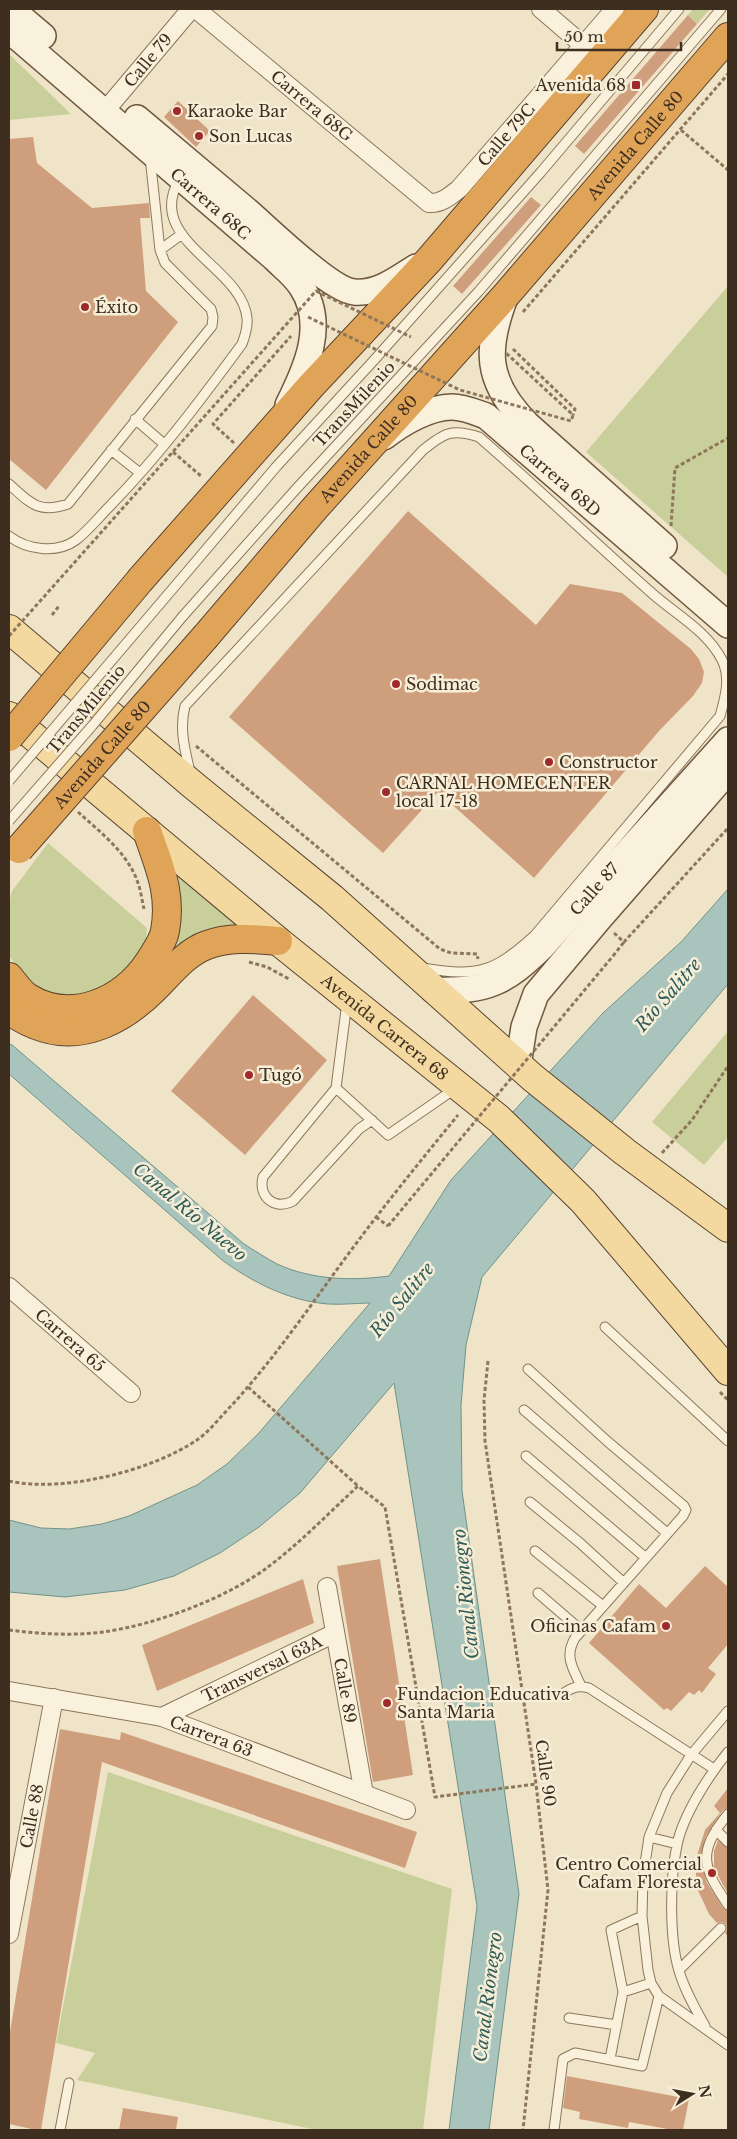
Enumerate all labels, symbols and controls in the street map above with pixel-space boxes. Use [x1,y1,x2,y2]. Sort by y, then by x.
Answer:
scale bar [557,20,681,52]
text: 50 m [564,27,604,46]
street label: Calle 79 [120,29,176,91]
street label: Carrera 68G [267,66,357,146]
place label: Avenida 68 [534,75,626,95]
marker: Avenida 68 [630,79,642,91]
street label: Avenida Calle 80 [582,86,687,205]
street label: Calle 79C [473,99,539,170]
place label: Karaoke Bar [187,101,287,121]
marker: Karaoke Bar [171,105,183,117]
place label: Son Lucas [209,126,292,146]
marker: Son Lucas [193,130,205,142]
street label: Carrera 68C [166,163,255,244]
place label: Éxito [95,297,138,317]
marker: Éxito [79,301,91,313]
street label: TransMilenio [309,357,399,451]
street label: Avenida Calle 80 [314,391,422,507]
street label: Carrera 68D [515,440,605,521]
street label: TransMilenio [43,660,129,758]
place label: Sodimac [406,674,478,694]
marker: Sodimac [390,678,402,690]
street label: Avenida Calle 80 [49,696,155,813]
place label: Constructor [559,752,658,772]
marker: Constructor [543,756,555,768]
place label: CARNAL HOMECENTER local 17-18 [396,773,612,811]
marker: CARNAL HOMECENTER local 17-18 [380,786,392,798]
street label: Calle 87 [565,858,623,919]
water label: Río Salitre [630,954,706,1037]
street label: Avenida Carrera 68 [317,969,453,1084]
place label: Tugó [259,1065,302,1085]
marker: Tugó [243,1069,255,1081]
water label: Canal Río Nuevo [129,1158,251,1266]
water label: Río Salitre [365,1258,439,1343]
street label: Carrera 65 [31,1304,109,1376]
water label: Canal Rionegro [448,1528,484,1660]
place label: Oficinas Cafam [530,1616,656,1636]
marker: Oficinas Cafam [660,1620,672,1632]
street label: Transversal 63A [199,1631,326,1706]
street label: Calle 89 [330,1656,361,1725]
place label: Fundacion Educativa Santa Maria [397,1684,570,1722]
marker: Fundacion Educativa Santa Maria [381,1697,393,1709]
street label: Carrera 63 [167,1711,256,1761]
street label: Calle 90 [531,1738,561,1808]
street label: Calle 88 [16,1782,47,1850]
place label: Centro Comercial Cafam Floresta [555,1854,702,1892]
marker: Centro Comercial Cafam Floresta [706,1867,718,1879]
water label: Canal Rionegro [469,1931,507,2063]
north arrow [667,2069,717,2119]
text: N [695,2083,715,2100]

